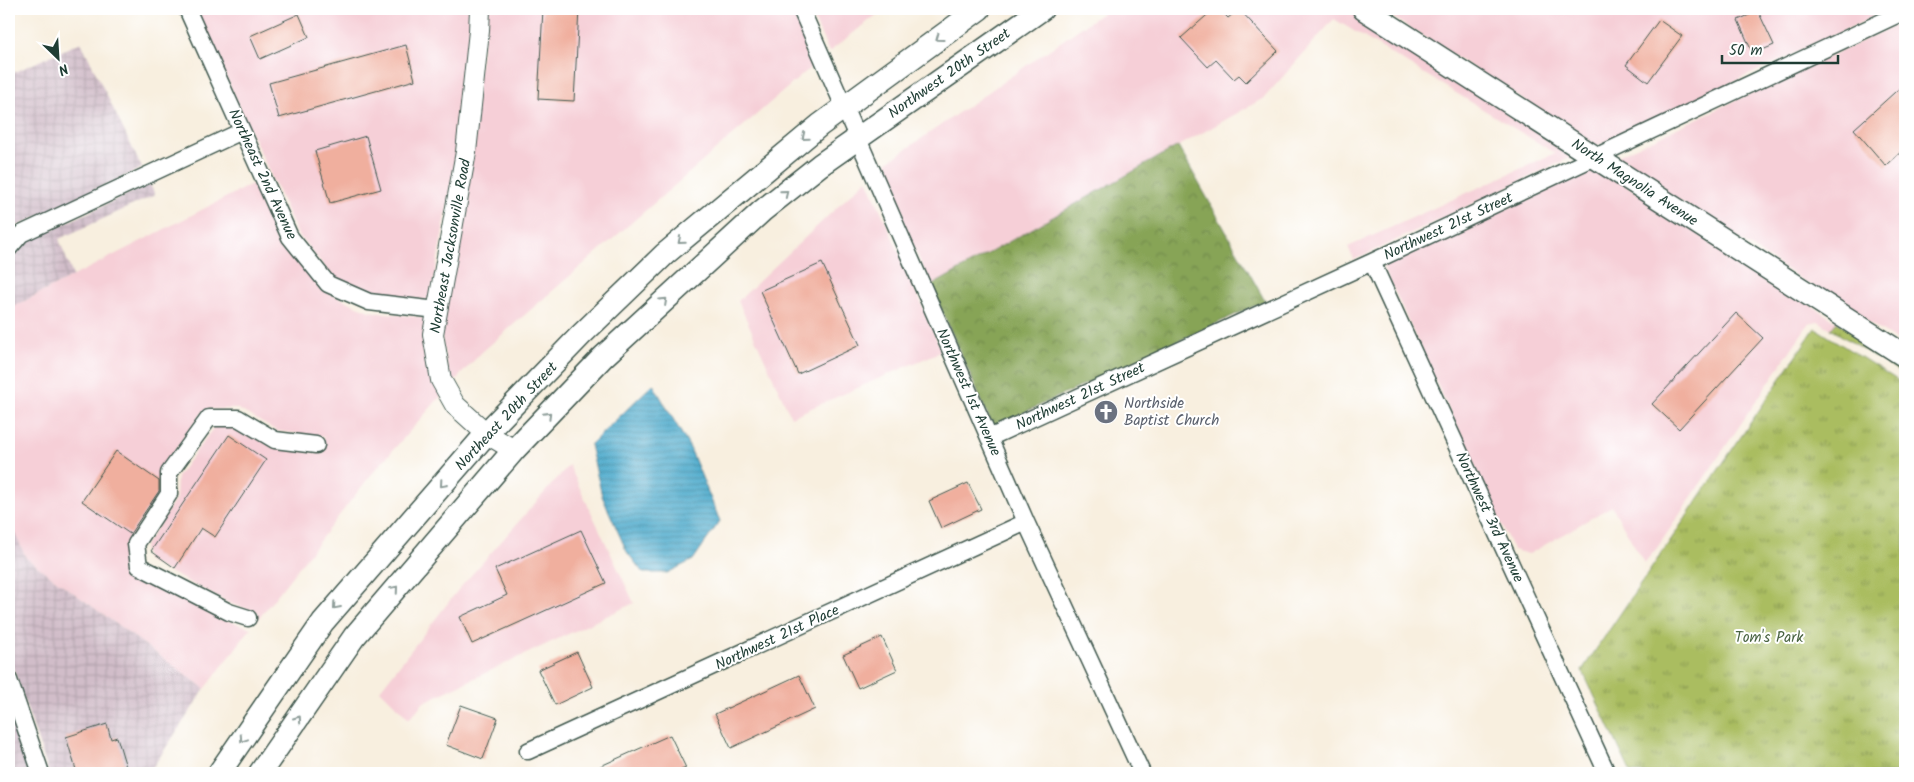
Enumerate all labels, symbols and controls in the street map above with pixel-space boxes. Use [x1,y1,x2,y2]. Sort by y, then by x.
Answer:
street label: Northwest 20th Street [883,22,1016,125]
north arrow [32,32,82,82]
one-way arrow [936,32,945,40]
scale bar [1722,32,1838,64]
text: 50 m [1729,39,1763,63]
text: N [54,57,72,81]
street label: Northeast 2nd Avenue [221,105,303,244]
one-way arrow [802,131,811,140]
street label: North Magnolia Avenue [1566,133,1703,233]
street label: Northeast Jacksonville Road [424,157,478,335]
street label: Northwest 21st Street [1380,186,1517,267]
one-way arrow [779,190,788,198]
one-way arrow [677,235,686,244]
one-way arrow [658,298,667,307]
street label: Northwest 1st Avenue [929,325,1007,460]
street label: Northeast 20th Street [450,356,564,477]
street label: Northwest 21st Street [1012,356,1149,437]
place label: Northside Baptist Church [1124,392,1219,433]
church icon: Northside Baptist Church [1093,399,1119,425]
one-way arrow [542,412,551,421]
street label: Northwest 3rd Avenue [1448,448,1530,587]
one-way arrow [440,478,449,487]
one-way arrow [389,586,398,595]
street label: Northwest 21st Place [711,598,844,677]
one-way arrow [333,600,342,609]
park label: Tom's Park [1735,626,1804,650]
one-way arrow [292,715,301,725]
one-way arrow [240,733,249,743]

